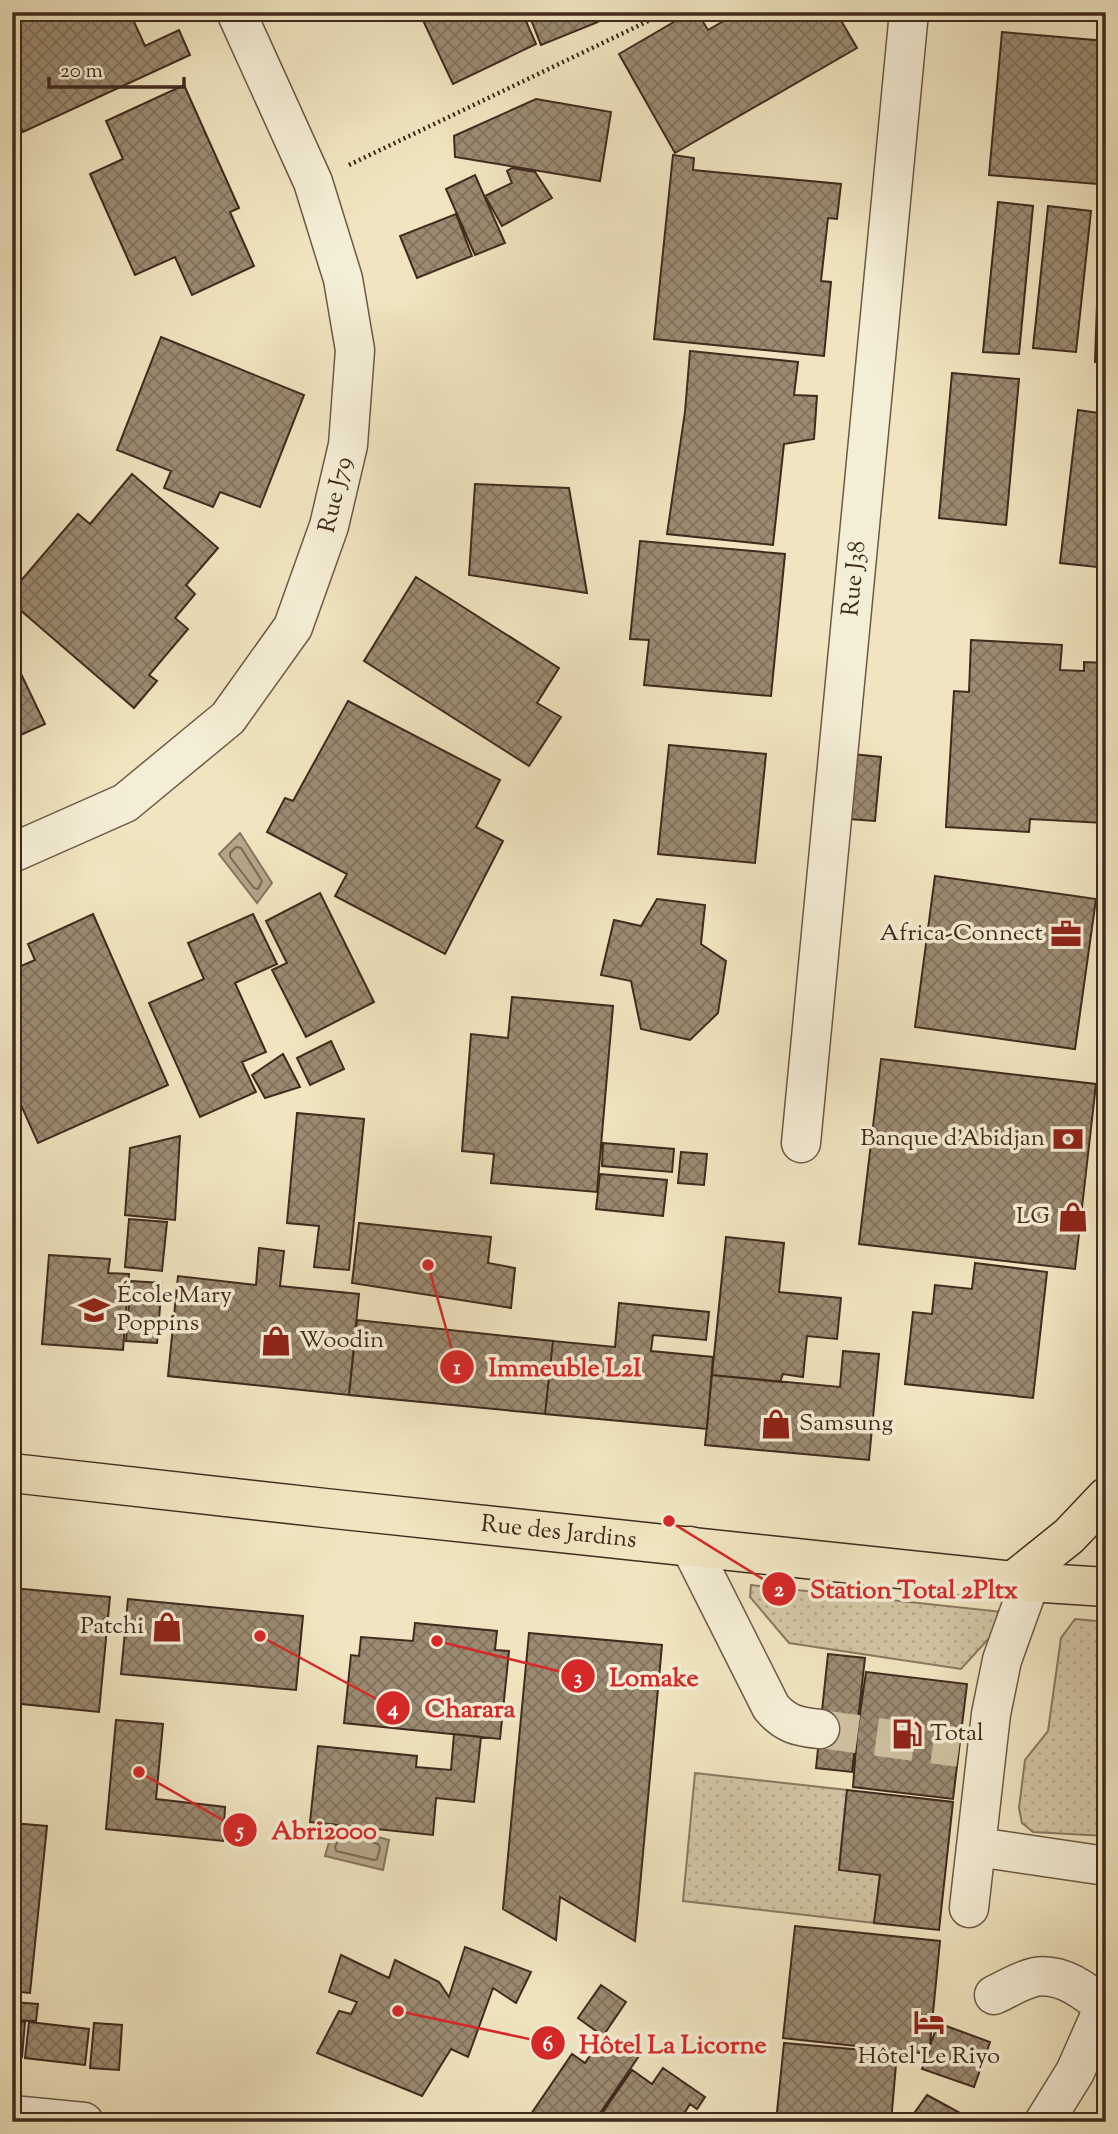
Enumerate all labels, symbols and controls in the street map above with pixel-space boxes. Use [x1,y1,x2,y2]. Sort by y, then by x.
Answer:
scale bar [49,46,184,90]
text: 20 m [60,57,103,87]
street label: Rue J79 [311,454,362,536]
street label: Rue J38 [834,539,875,618]
place label: Africa-Connect [880,917,1043,951]
office icon: Africa-Connect [1049,917,1083,951]
place label: Banque d'Abidjan [860,1122,1045,1156]
bank icon: Banque d'Abidjan [1051,1122,1085,1156]
place label: LG [1016,1200,1050,1234]
shop icon: LG [1056,1200,1090,1234]
place label: École Mary Poppins [117,1279,232,1341]
school or university icon: École Mary Poppins [77,1293,111,1327]
shop icon: Woodin [259,1324,293,1358]
place label: Woodin [299,1324,384,1358]
callout: Immeuble L2I [440,1343,656,1390]
text: Immeuble L2I [488,1351,642,1388]
text: 1 [453,1354,461,1384]
shop icon: Samsung [759,1407,793,1441]
place label: Samsung [799,1407,893,1441]
street label: Rue des Jardins [479,1508,638,1558]
callout: Station Total 2Pltx [761,1565,1032,1612]
text: Station Total 2Pltx [810,1573,1018,1610]
text: 2 [774,1576,784,1606]
place label: Patchi [80,1610,144,1644]
shop icon: Patchi [150,1610,184,1644]
callout: Lomake [560,1653,712,1700]
text: Lomake [609,1661,699,1698]
text: 3 [574,1664,582,1694]
callout: Charara [375,1684,529,1731]
text: Charara [425,1692,515,1729]
text: 4 [387,1695,399,1725]
fuel station icon: Total [890,1717,924,1751]
place label: Total [930,1717,984,1751]
callout: Abri2000 [222,1807,391,1854]
text: Abri2000 [271,1814,377,1851]
text: 5 [234,1817,244,1847]
hotel icon: Hôtel Le Riyo [912,2005,946,2039]
callout: Hôtel La Licorne [531,2020,781,2067]
text: Hôtel La Licorne [579,2028,767,2065]
text: 6 [543,2031,553,2061]
place label: Hôtel Le Riyo [858,2040,1000,2074]

